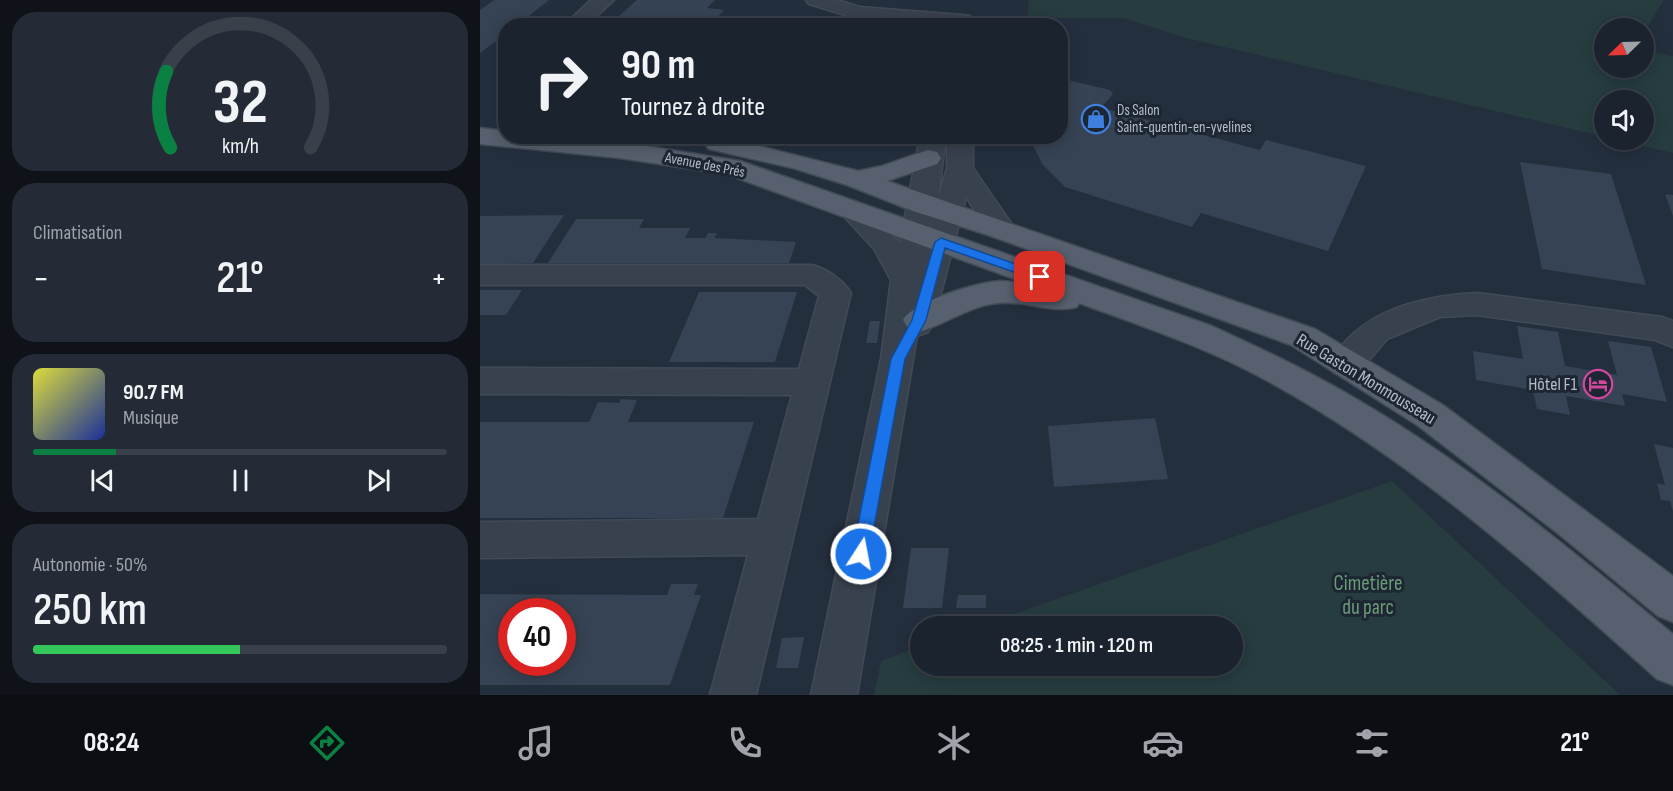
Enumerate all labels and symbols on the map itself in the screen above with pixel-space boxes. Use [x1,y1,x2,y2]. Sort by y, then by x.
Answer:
north arrow [1594,18,1654,78]
place label: Ds Salon Saint-quentin-en-yvelines [1117,101,1252,137]
shop icon: Ds Salon Saint-quentin-en-yvelines [1080,103,1112,135]
street label: Avenue des Prés [662,148,747,182]
pin [1014,251,1065,302]
street label: Rue Gaston Monmousseau [1293,329,1439,429]
hotel icon: Hôtel F1 [1582,368,1614,400]
place label: Hôtel F1 [1528,374,1578,395]
position arrow [829,522,893,586]
park label: Cimetière du parc [1334,571,1402,620]
speed limit sign: 40 [498,598,576,676]

